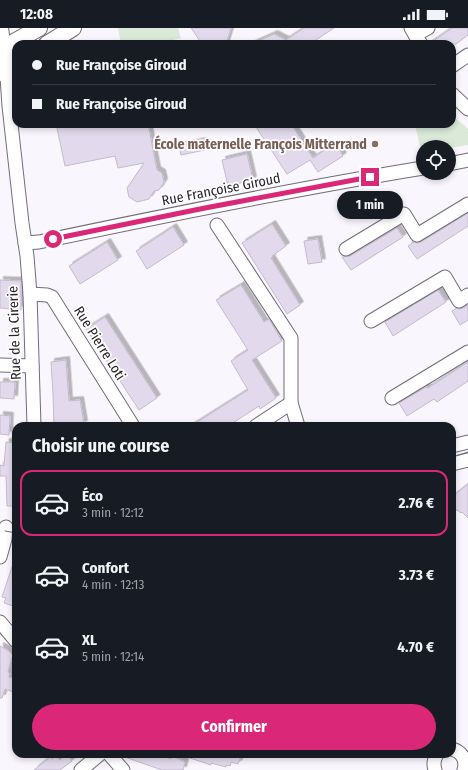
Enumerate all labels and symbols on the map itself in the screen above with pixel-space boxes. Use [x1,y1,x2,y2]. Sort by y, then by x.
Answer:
place label: École maternelle François Mitterrand [154,135,367,154]
marker: École maternelle François Mitterrand [370,139,380,149]
route end [361,168,379,186]
street label: Rue Françoise Giroud [160,170,282,209]
callout: 1 min [337,191,403,219]
route start [44,230,62,248]
street label: Rue de la Cirerie [4,286,25,380]
street label: Rue Pierre Loti [70,303,129,383]

